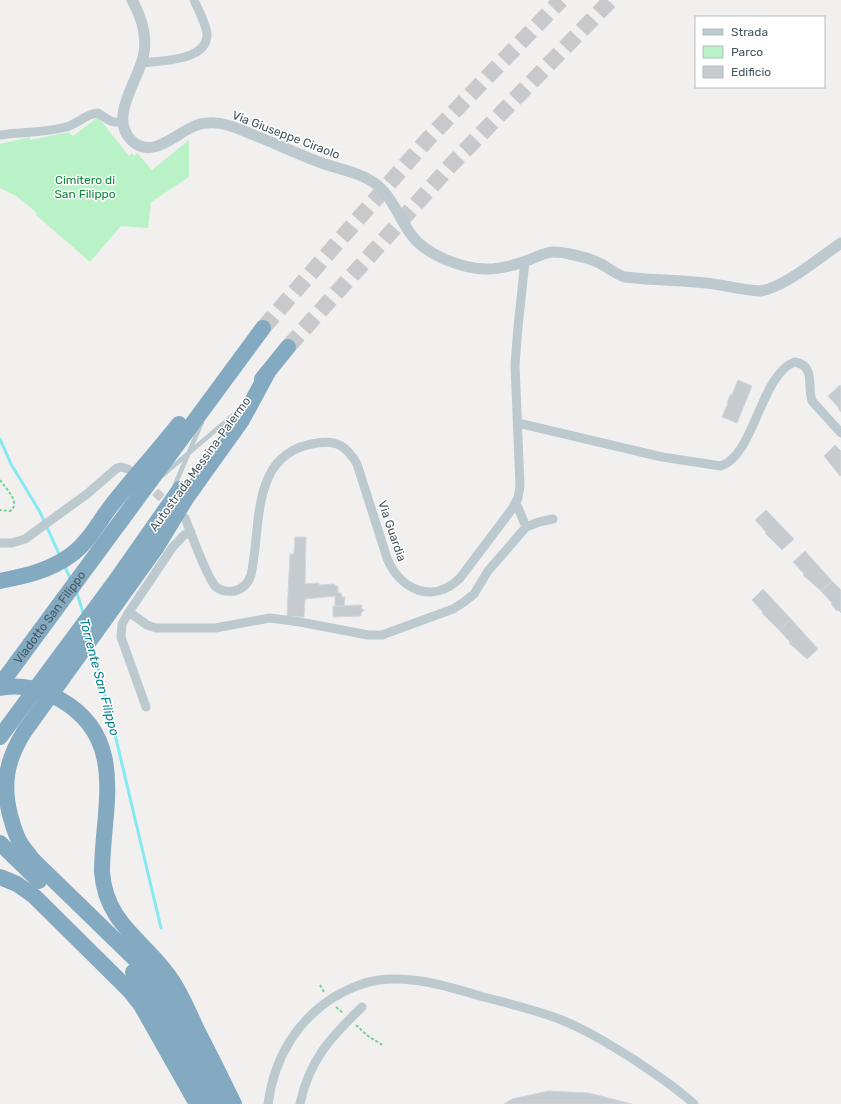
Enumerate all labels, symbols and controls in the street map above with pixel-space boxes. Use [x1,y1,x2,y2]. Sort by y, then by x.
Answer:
legend [695,16,825,88]
text: Strada [731,25,768,39]
text: Parco [731,45,763,59]
text: Edificio [731,65,771,79]
street label: Via Giuseppe Ciraolo [230,108,342,162]
park label: Cimitero di San Filippo [54,173,116,201]
street label: Autostrada Messina-Palermo [147,394,253,534]
street label: Via Guardia [375,499,409,563]
street label: Viadotto San Filippo [11,568,89,667]
water label: Torrente San Filippo [77,617,122,737]

